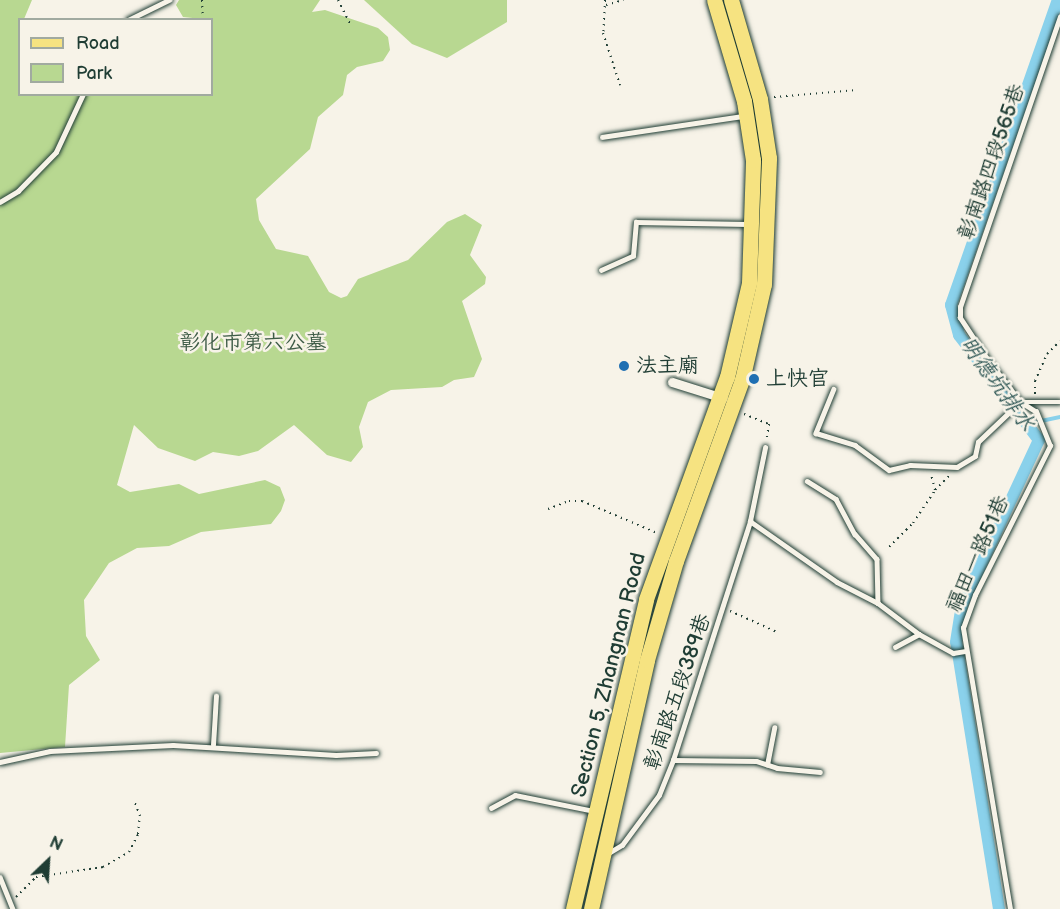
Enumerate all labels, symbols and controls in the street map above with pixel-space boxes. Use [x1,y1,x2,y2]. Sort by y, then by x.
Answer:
legend [18,18,213,96]
text: Road [76,33,120,54]
text: Park [76,63,112,84]
street label: 彰南路四段565巷 [954,81,1030,243]
park label: 彰化市第六公墓 [180,330,326,356]
water label: 明德坑排水 [954,332,1040,436]
place label: 法主廟 [636,353,699,379]
marker: 法主廟 [617,359,631,373]
place label: 上快官 [766,366,829,392]
marker: 上快官 [747,372,761,386]
street label: 福田一路51巷 [941,492,1015,616]
street label: Section 5, Zhangnan Road [566,550,652,800]
street label: 彰南路五段389巷 [640,611,716,773]
north arrow [18,831,78,891]
text: N [46,833,65,855]

